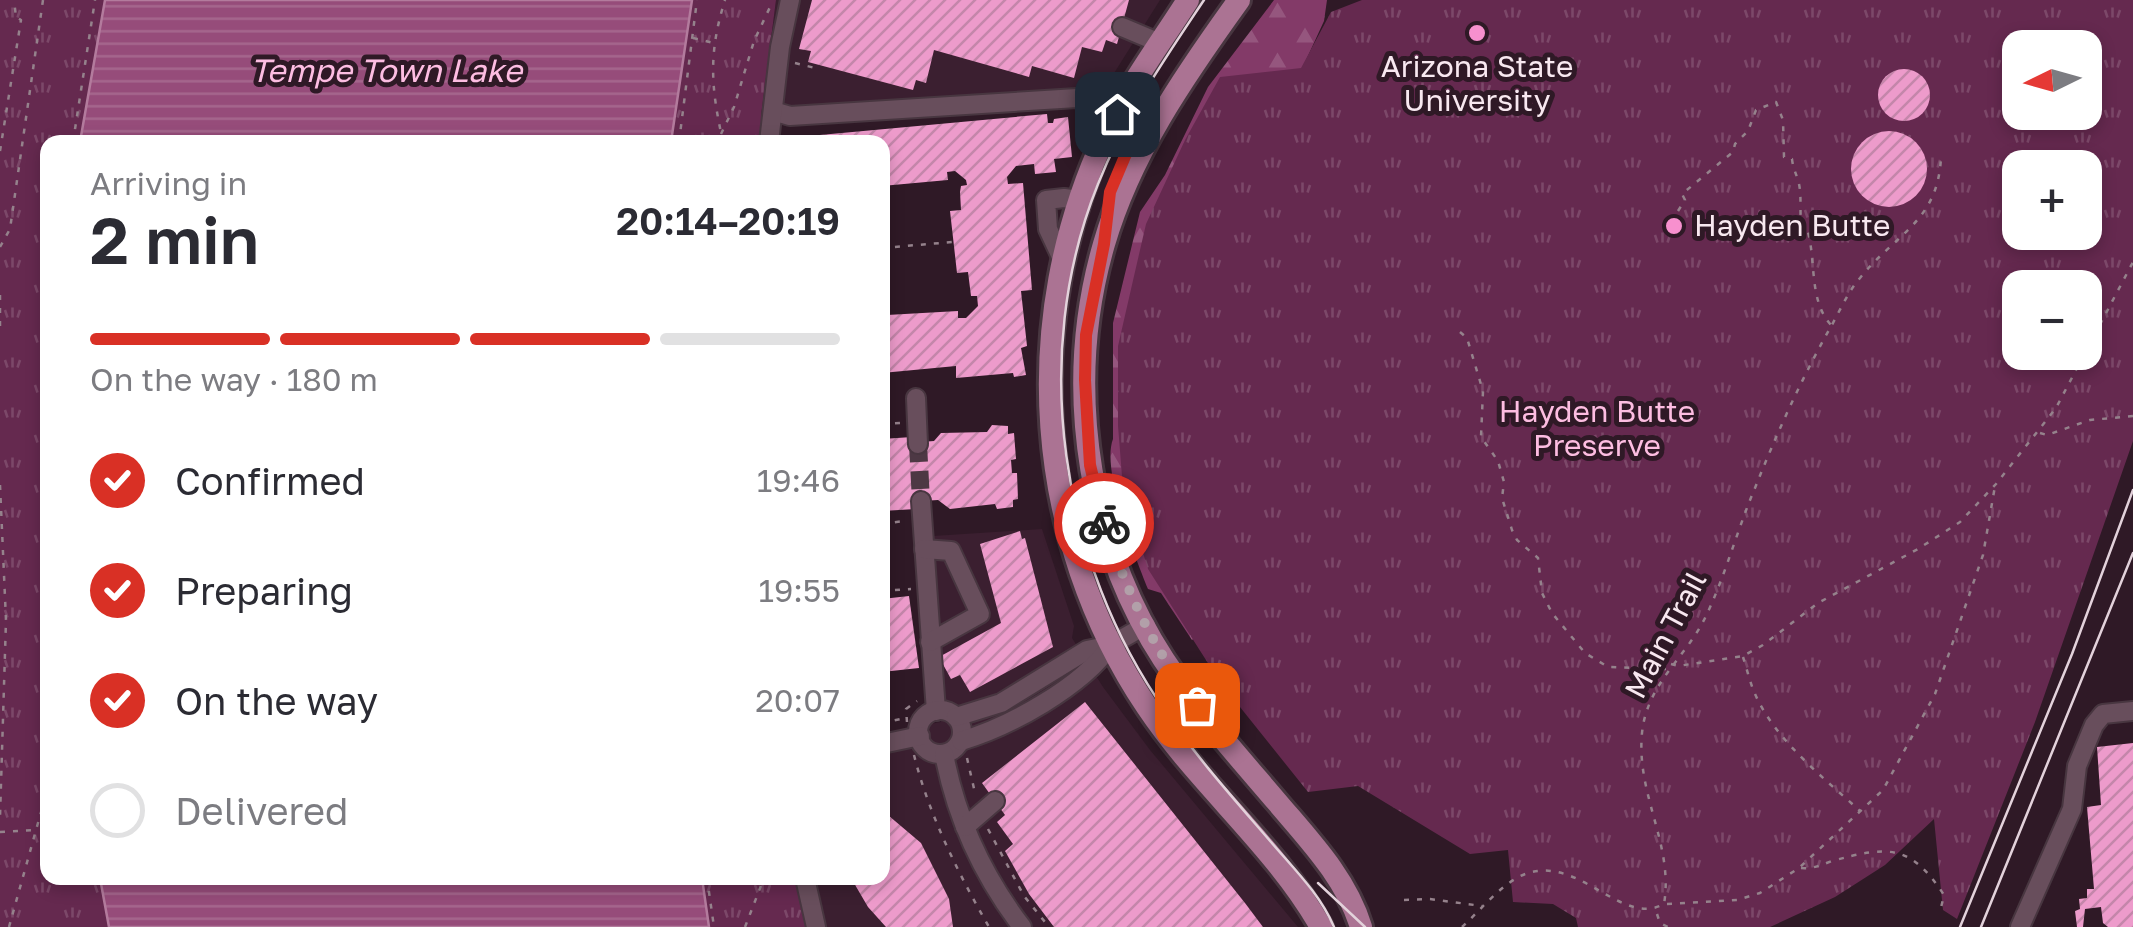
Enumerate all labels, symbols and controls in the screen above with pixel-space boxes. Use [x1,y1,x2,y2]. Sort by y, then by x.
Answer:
marker: Arizona State University [1466,22,1488,44]
north arrow [2002,30,2102,130]
map controls [2002,30,2102,370]
place label: Arizona State University [1381,48,1573,118]
water label: Tempe Town Lake [250,51,525,89]
pin [1075,72,1160,157]
icon: home [1090,87,1145,142]
button: + [2002,150,2102,250]
text: Arriving in [90,164,247,202]
text: 20:14–20:19 [616,198,840,243]
text: 2 min [90,200,259,278]
place label: Hayden Butte [1694,207,1891,243]
marker: Hayden Butte [1663,215,1685,237]
button: − [2002,270,2102,370]
text: On the way · 180 m [90,360,378,398]
park label: Hayden Butte Preserve [1499,393,1695,463]
icon: check [90,453,145,508]
text: Confirmed [175,458,365,503]
text: 19:46 [757,461,840,499]
courier [1054,473,1154,573]
icon: bike [1077,496,1132,551]
icon: check [90,563,145,618]
street label: Main Trail [1617,565,1714,704]
text: Preparing [175,568,353,613]
text: 19:55 [758,571,840,609]
pin [1155,663,1240,748]
icon: check [90,673,145,728]
text: On the way [175,678,378,723]
icon: bag [1170,678,1225,733]
text: 20:07 [755,681,840,719]
text: Delivered [175,788,348,833]

